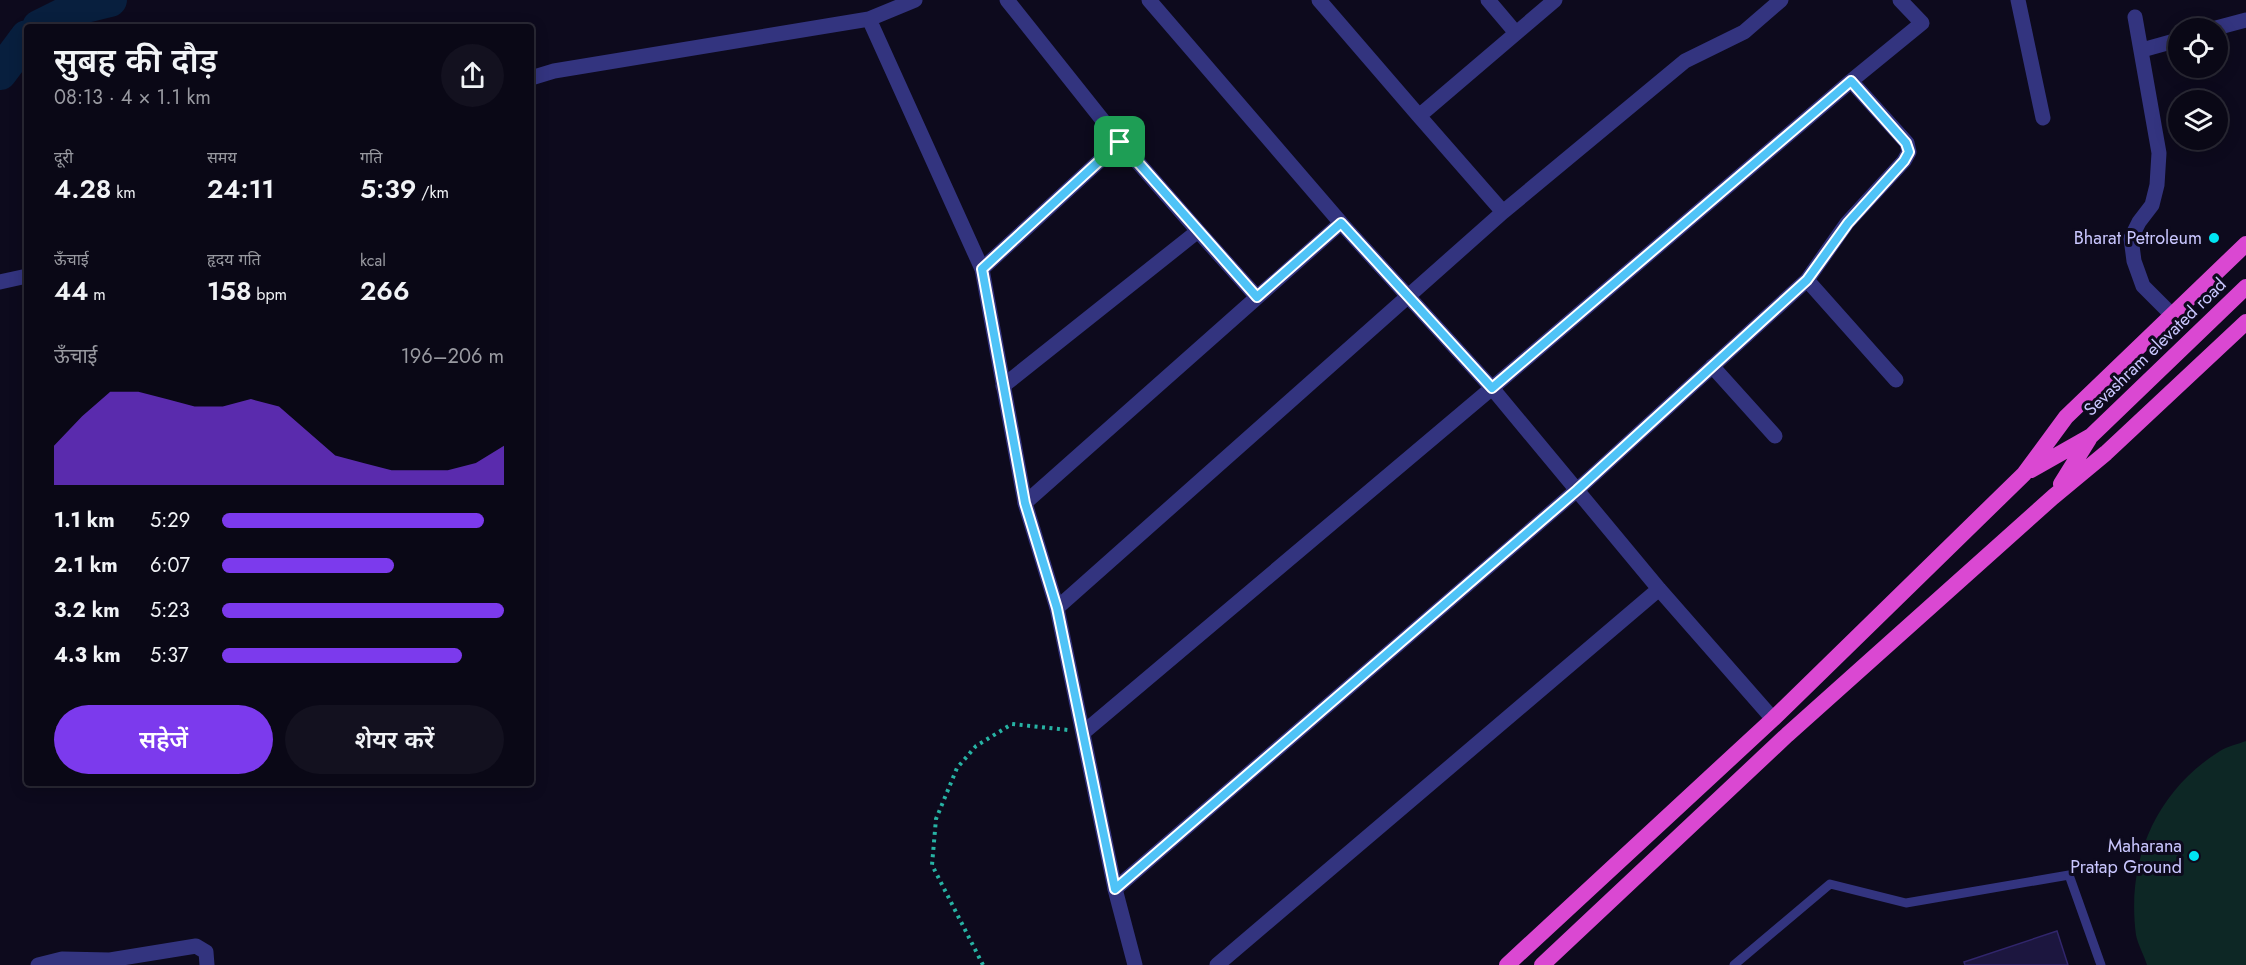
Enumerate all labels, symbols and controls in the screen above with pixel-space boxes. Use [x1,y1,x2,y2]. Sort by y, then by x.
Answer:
map controls [2168,18,2228,150]
button: locate [2168,18,2228,78]
text: सुबह की दौड़ [54,37,217,84]
button: share [441,44,504,107]
text: 08:13 · 4 × 1.1 km [54,83,211,112]
button: layers [2168,90,2228,150]
pin [1094,116,1145,167]
icon: arrive [1103,125,1136,158]
text: दूरी [54,146,73,169]
text: समय [207,146,237,169]
text: गति [360,146,382,169]
text: 4.28 [54,170,111,208]
text: 24:11 [207,170,274,208]
text: 5:39 [360,170,416,208]
text: km [111,181,136,204]
text: /km [416,181,449,204]
place label: Bharat Petroleum [2074,225,2202,251]
marker: Bharat Petroleum [2207,231,2221,245]
text: ऊँचाई [54,248,89,271]
text: हृदय गति [207,248,261,271]
text: kcal [360,249,386,272]
text: 44 [54,272,88,310]
text: 158 [207,272,252,310]
text: 266 [360,272,410,310]
street label: Sevashram elevated road [2078,272,2232,422]
text: m [88,283,106,306]
text: bpm [252,283,287,306]
text: ऊँचाई [54,342,97,371]
text: 196–206 m [401,342,504,371]
text: 1.1 km [54,506,115,535]
text: 5:29 [150,506,190,535]
text: 2.1 km [54,551,118,580]
text: 6:07 [150,551,190,580]
text: 3.2 km [54,596,120,625]
text: 5:23 [150,596,190,625]
text: 4.3 km [54,641,121,670]
text: 5:37 [150,641,188,670]
button: सहेजें [54,705,273,774]
button: शेयर करें [285,705,504,774]
place label: Maharana Pratap Ground [2070,833,2182,880]
marker: Maharana Pratap Ground [2187,849,2201,863]

